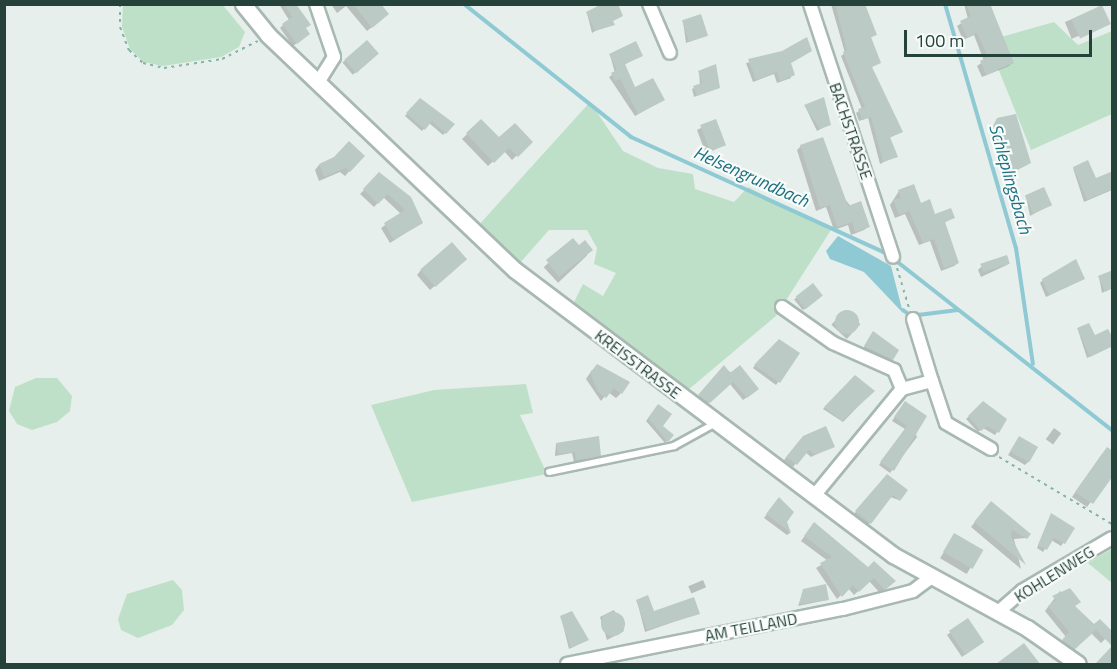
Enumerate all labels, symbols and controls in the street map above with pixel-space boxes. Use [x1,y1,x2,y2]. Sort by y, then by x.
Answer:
scale bar [907,18,1094,56]
text: 100 m [915,27,964,54]
street label: BACHSTRASSE [825,80,877,182]
water label: Schleplingsbach [984,122,1036,236]
water label: Helsengrundbach [690,142,812,212]
street label: KREISSTRASSE [591,325,685,403]
street label: KOHLENWEG [1011,542,1097,606]
street label: AM TEILLAND [703,609,799,645]

